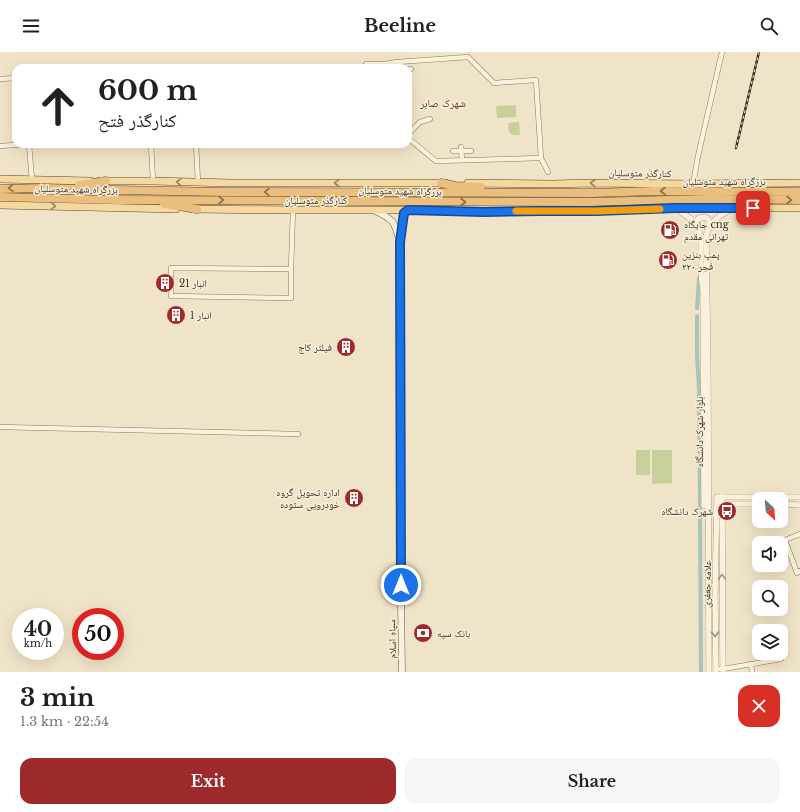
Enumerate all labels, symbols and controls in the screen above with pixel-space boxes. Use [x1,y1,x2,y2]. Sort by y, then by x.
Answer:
icon: menu [20,15,42,37]
text: Beeline [364,15,436,37]
icon: search [758,15,780,37]
text: 600 m [98,73,198,108]
icon: ahead [32,80,84,132]
district label: شهرک صابر [419,96,466,110]
text: کنارگذر فتح [98,110,176,132]
street label: کنارگذر متوسلیان [608,166,672,180]
street label: بزرگراه شهید متوسلیان [682,175,766,188]
one-way arrow [176,177,182,186]
one-way arrow [334,179,340,187]
one-way arrow [590,179,596,187]
street label: بزرگراه شهید متوسلیان [34,182,118,196]
one-way arrow [8,184,14,193]
street label: بزرگراه شهید متوسلیان [358,184,442,198]
one-way arrow [660,187,666,195]
one-way arrow [264,188,270,196]
pin [736,191,770,225]
street label: کنارگذر متوسلیان [285,194,347,207]
one-way arrow [218,196,224,204]
one-way arrow [786,196,792,204]
icon: arrive [742,197,764,219]
one-way arrow [460,198,466,206]
one-way arrow [50,202,56,211]
place label: جایگاه cng تهرانی مقدم [684,218,730,244]
fuel station icon: جایگاه cng تهرانی مقدم [659,219,681,241]
place label: پمپ بنزین ۲۲۰ فجر [682,248,720,273]
fuel station icon: پمپ بنزین ۲۲۰ فجر [657,249,679,271]
building icon: انبار 21 [154,272,176,294]
place label: انبار 21 [179,277,207,290]
building icon: انبار 1 [165,304,187,326]
place label: انبار 1 [190,309,212,322]
building icon: فیلتر کاج [335,336,357,358]
place label: فیلتر کاج [298,341,332,354]
street label: بلوار شهرک دانشگاه [693,396,706,467]
place label: اداره تحویل گروه خودرویی ستوده [276,486,341,511]
building icon: اداره تحویل گروه خودرویی ستوده [343,487,365,509]
north arrow [752,492,788,528]
map controls [752,492,788,660]
bus stop icon: شهرک دانشگاه [716,500,738,522]
place label: شهرک دانشگاه [661,505,713,518]
button: sound [752,536,788,572]
street label: علامه جعفری [700,560,714,608]
position arrow [380,564,422,606]
one-way arrow [718,574,726,580]
button: search [752,580,788,616]
speed limit sign: 50 [72,608,124,660]
text: 40 [24,617,52,641]
street label: سپاه اسلام [385,619,400,659]
bank icon: بانک سپه [412,622,434,644]
button: layers [752,624,788,660]
place label: بانک سپه [437,627,471,640]
one-way arrow [711,631,719,637]
text: km/h [24,637,52,650]
text: 3 min [20,683,94,712]
button: close [738,685,780,727]
text: 1.3 km · 22:54 [20,713,109,730]
button: Exit [20,758,396,804]
button: Share [404,758,780,804]

